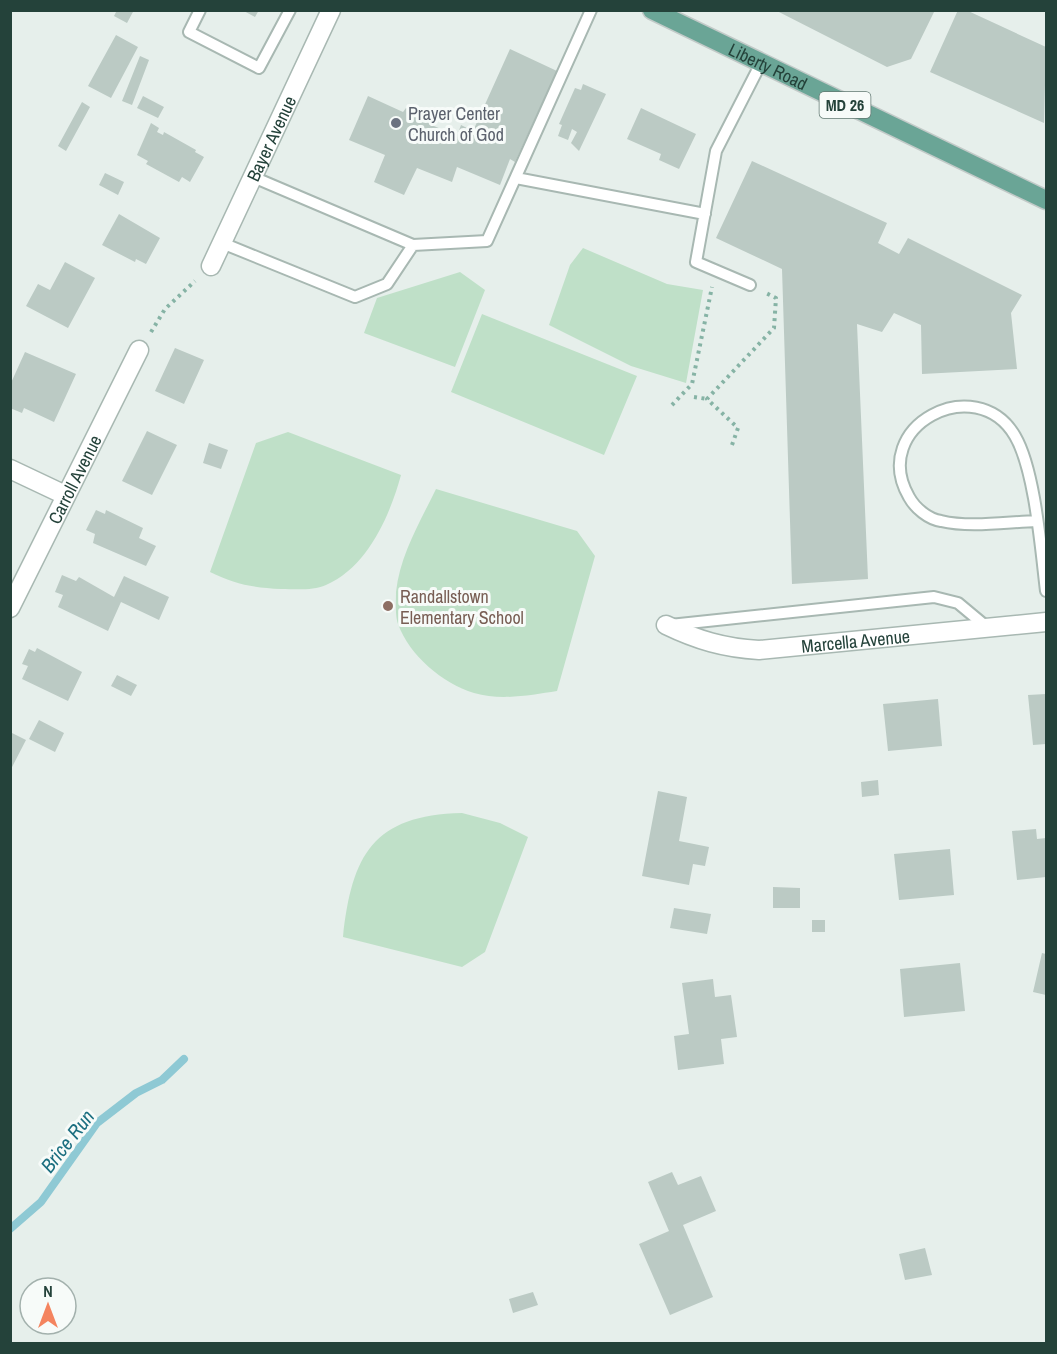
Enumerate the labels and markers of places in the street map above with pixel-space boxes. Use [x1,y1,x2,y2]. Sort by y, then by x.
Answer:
place label: Prayer Center Church of God [408,101,504,147]
marker: Prayer Center Church of God [389,116,403,130]
place label: Randallstown Elementary School [400,584,524,630]
marker: Randallstown Elementary School [381,599,395,613]

